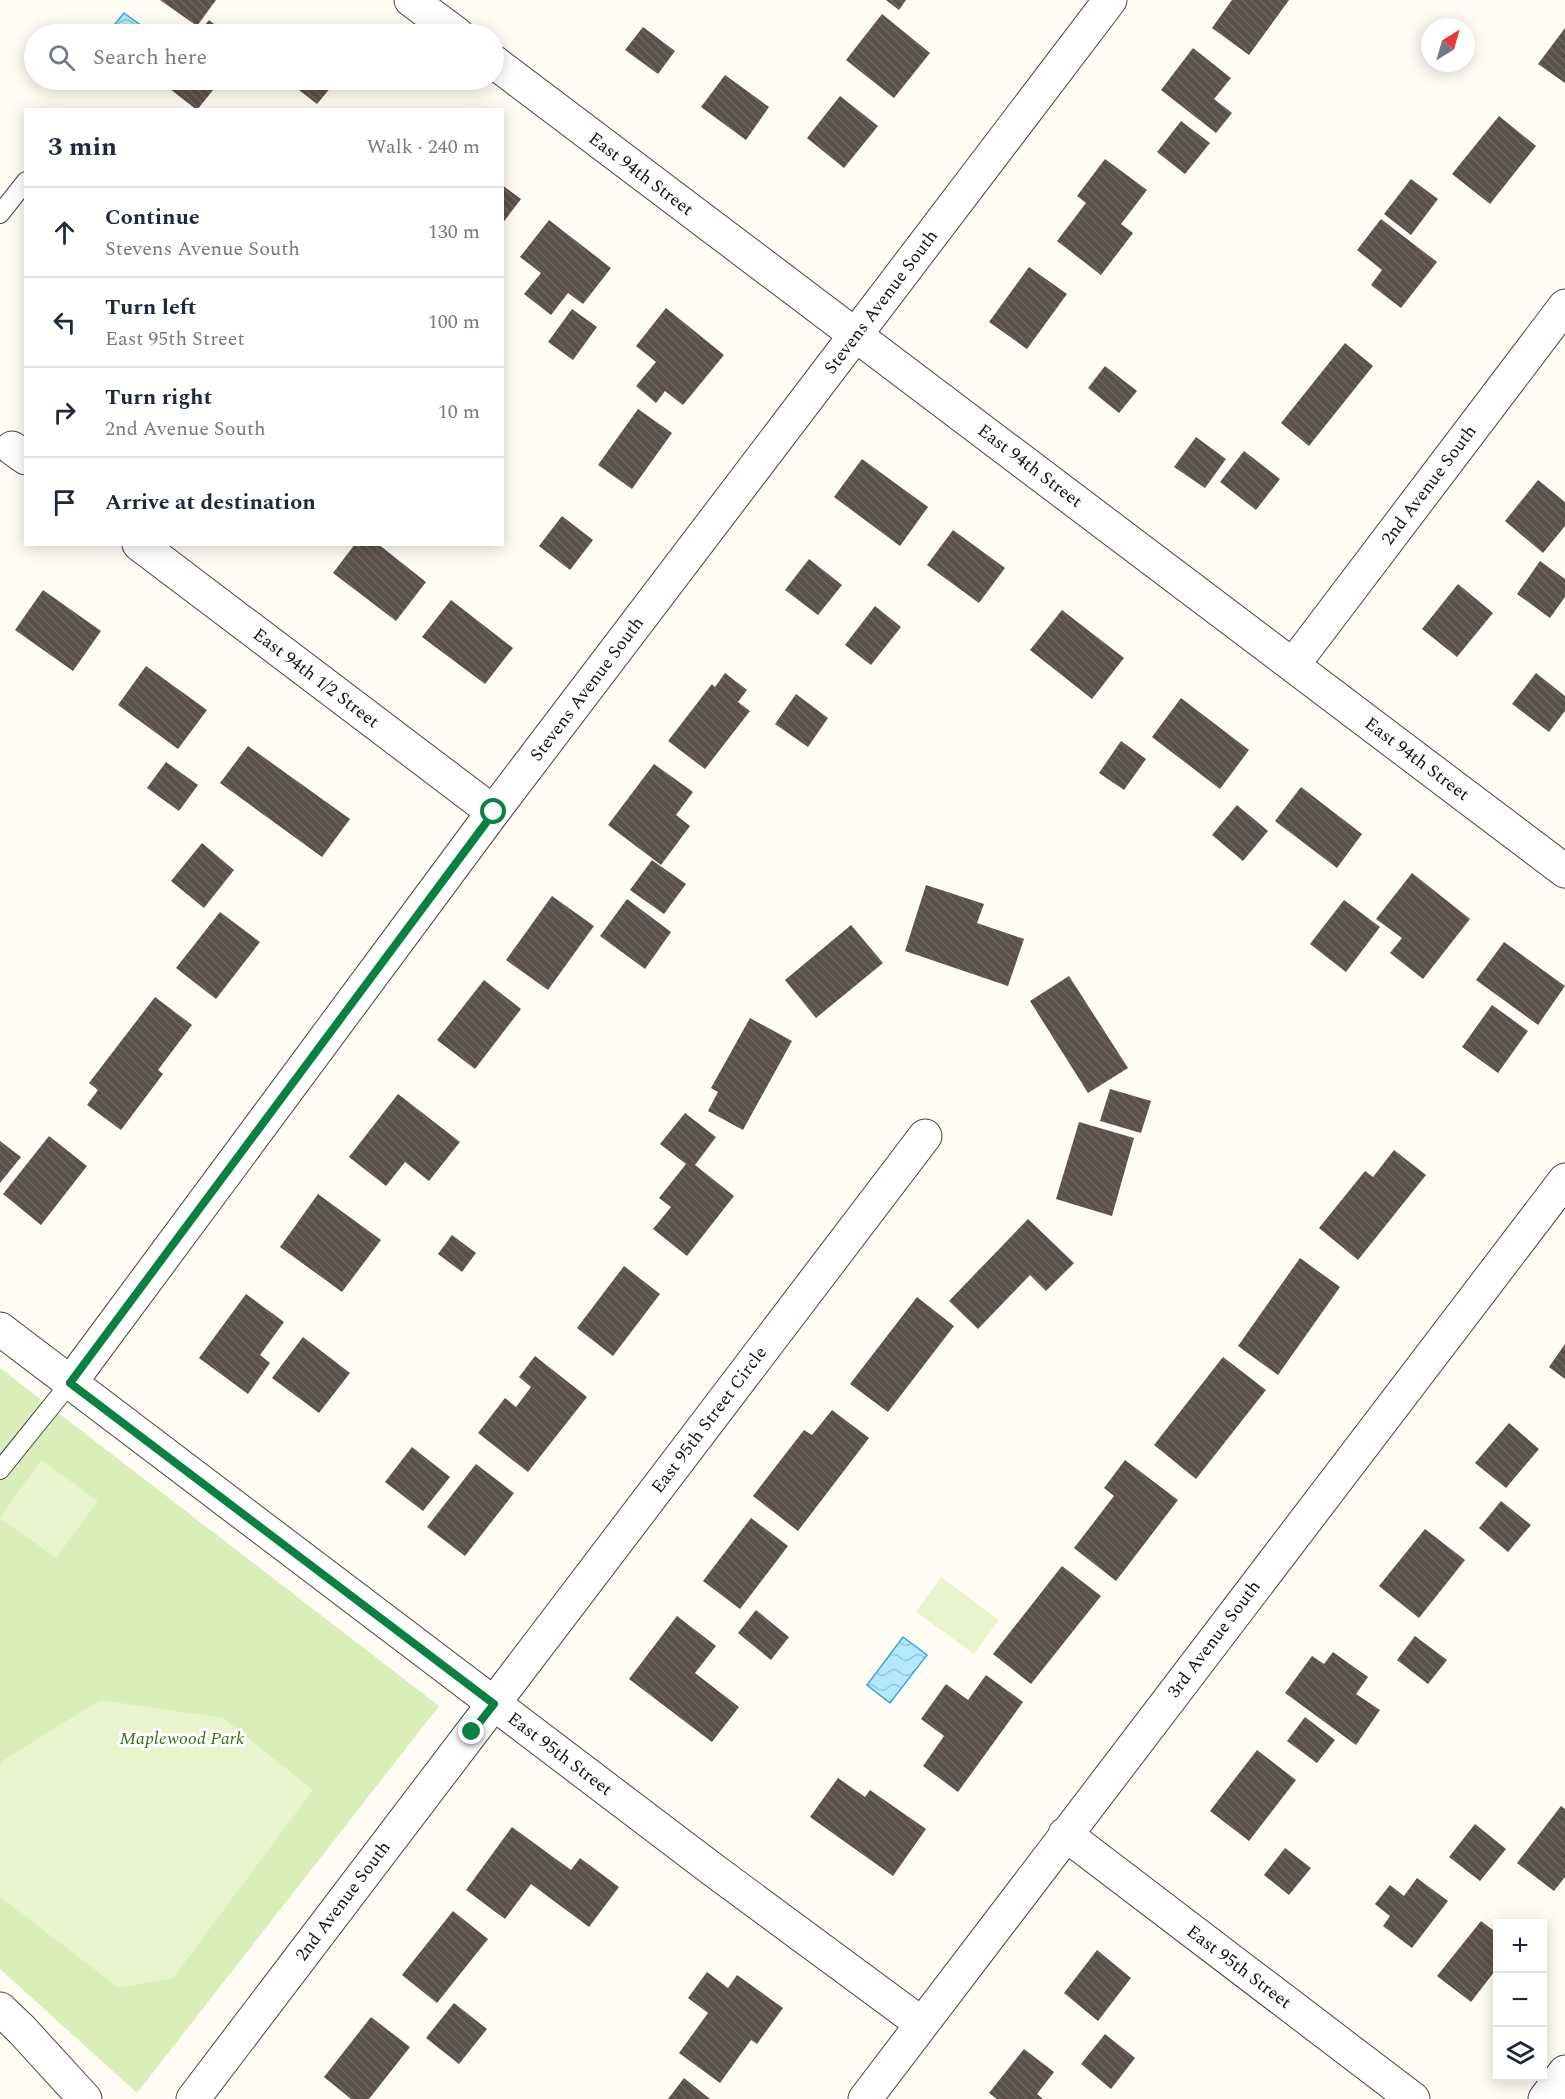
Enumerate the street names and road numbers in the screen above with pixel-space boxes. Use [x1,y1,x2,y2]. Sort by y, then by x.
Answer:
street label: East 94th Street [583,125,699,223]
street label: Stevens Avenue South [817,224,945,380]
street label: East 94th Street [972,417,1088,515]
street label: 2nd Avenue South [1375,419,1483,551]
street label: Stevens Avenue South [523,611,651,767]
street label: East 94th 1/2 Street [247,621,385,735]
street label: East 94th Street [1359,710,1475,808]
street label: East 95th Street Circle [644,1341,774,1499]
street label: 3rd Avenue South [1161,1574,1267,1704]
street label: East 95th Street [502,1705,618,1803]
street label: 2nd Avenue South [289,1835,397,1967]
street label: East 95th Street [1181,1918,1297,2016]

